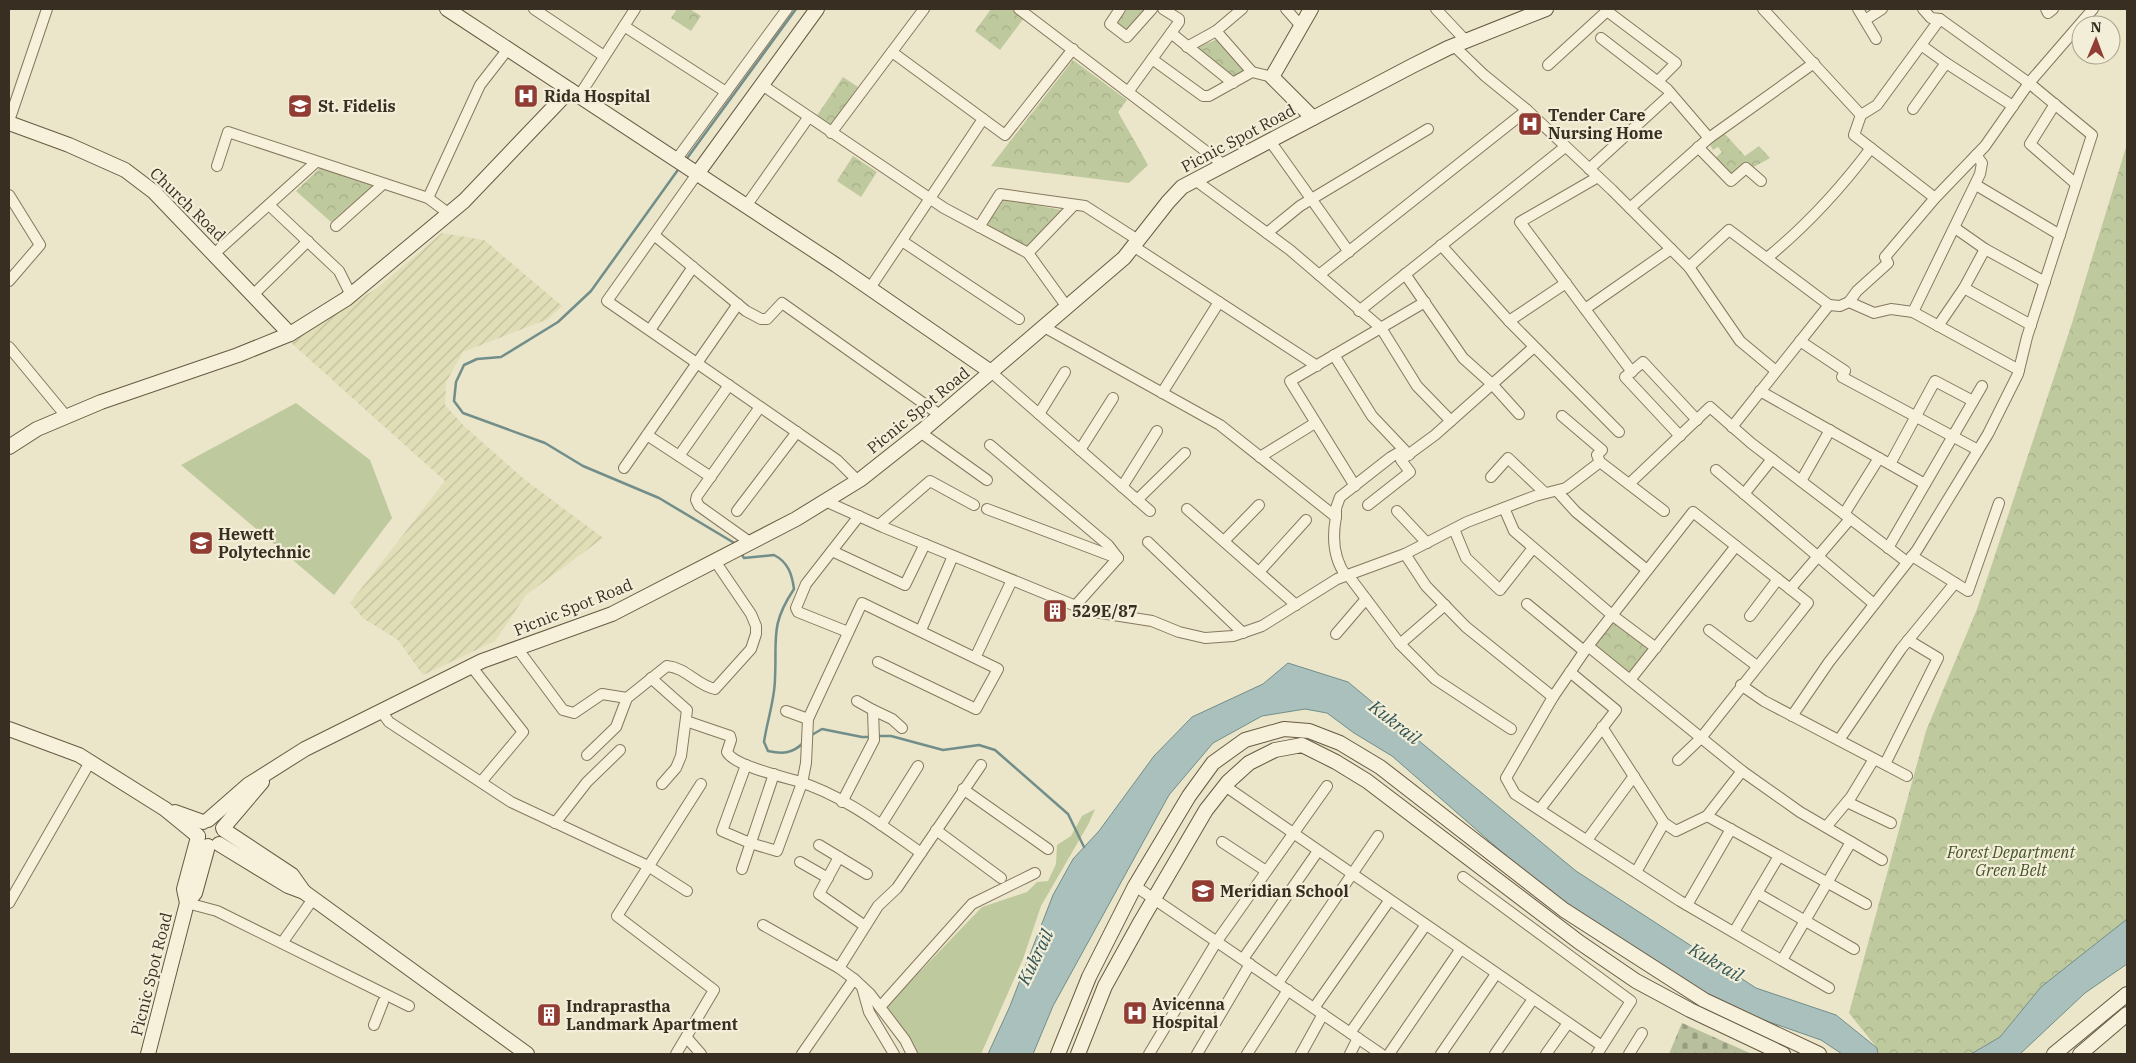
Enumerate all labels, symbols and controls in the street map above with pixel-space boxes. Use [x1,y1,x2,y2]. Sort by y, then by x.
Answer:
north arrow [2071,15,2121,65]
text: N [2091,18,2102,36]
hospital icon: Rida Hospital [513,83,539,109]
place label: Rida Hospital [544,86,650,106]
school or university icon: St. Fidelis [287,93,313,119]
place label: St. Fidelis [318,96,396,116]
street label: Picnic Spot Road [1178,99,1299,176]
place label: Tender Care Nursing Home [1548,105,1663,143]
hospital icon: Tender Care Nursing Home [1517,111,1543,137]
street label: Church Road [146,163,230,245]
street label: Picnic Spot Road [863,362,974,458]
place label: Hewett Polytechnic [218,524,311,562]
school or university icon: Hewett Polytechnic [188,530,214,556]
street label: Picnic Spot Road [511,574,636,640]
building icon: 529E/87 [1042,598,1068,624]
place label: 529E/87 [1072,601,1138,621]
water label: Kukrail [1364,694,1426,750]
park label: Forest Department Green Belt [1946,842,2076,880]
school or university icon: Meridian School [1190,878,1216,904]
place label: Meridian School [1220,881,1349,901]
street label: Picnic Spot Road [126,910,176,1038]
water label: Kukrail [1011,925,1059,989]
water label: Kukrail [1684,937,1748,987]
place label: Avicenna Hospital [1152,994,1225,1032]
place label: Indraprastha Landmark Apartment [566,996,738,1034]
hospital icon: Avicenna Hospital [1122,1000,1148,1026]
building icon: Indraprastha Landmark Apartment [536,1002,562,1028]

